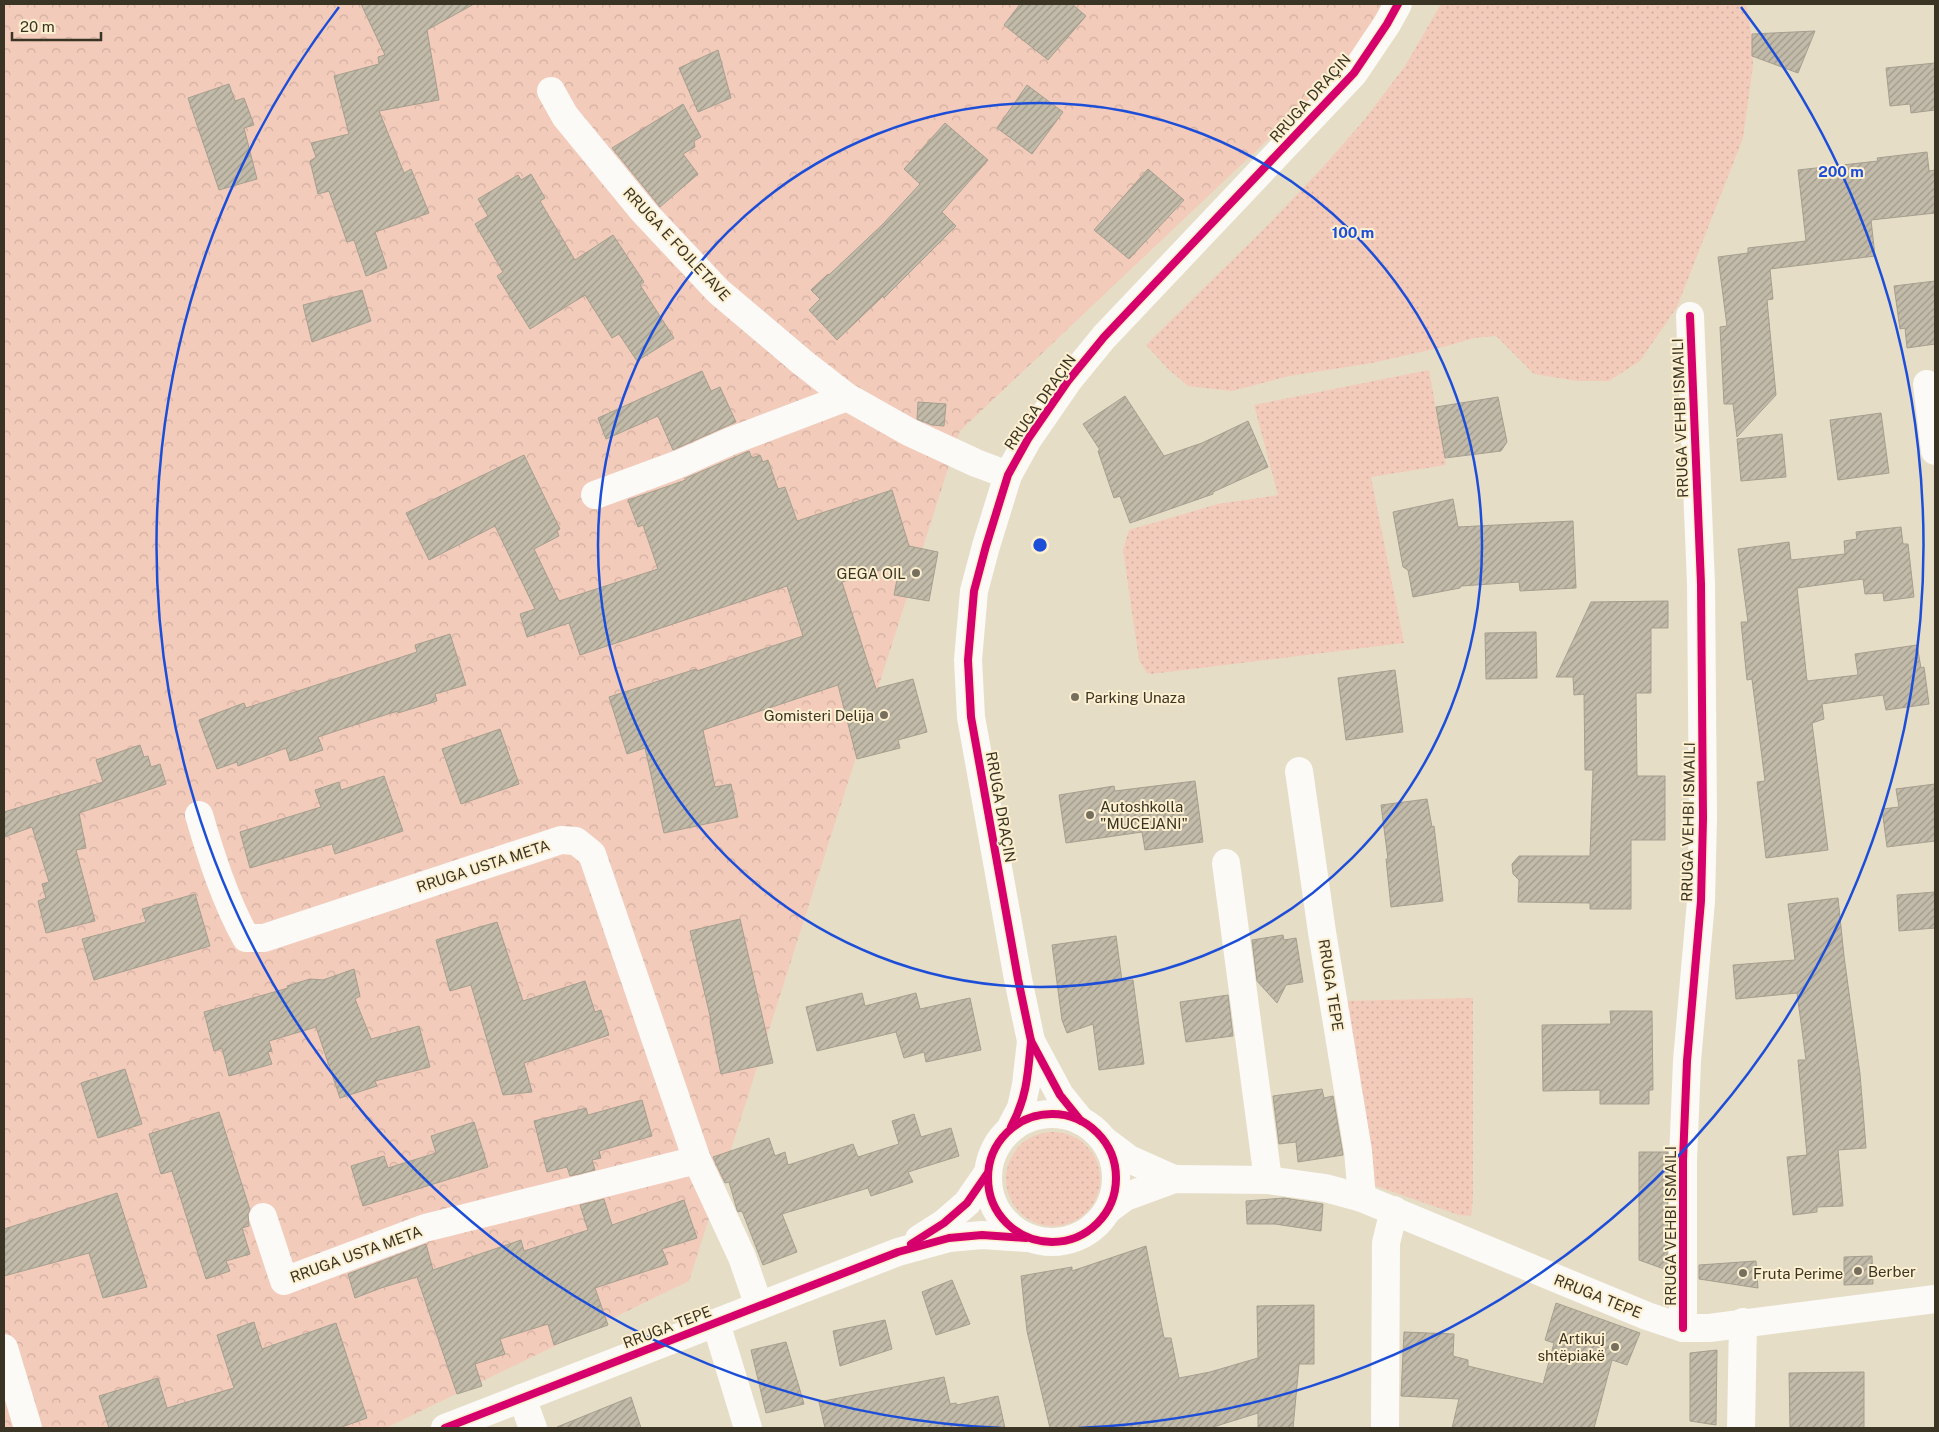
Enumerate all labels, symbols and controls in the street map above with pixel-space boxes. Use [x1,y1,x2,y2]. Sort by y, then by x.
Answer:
scale bar [12,10,101,42]
text: 20 m [20,18,55,35]
street label: RRUGA DRAÇIN [1266,51,1354,145]
text: 200 m [1818,163,1864,180]
street label: RRUGA E FOJLETAVE [620,184,734,304]
text: 100 m [1332,224,1374,241]
street label: RRUGA VEHBI ISMAILI [1669,338,1691,498]
street label: RRUGA DRAÇIN [1001,351,1079,453]
centre of rings [1031,536,1049,554]
place label: GEGA OIL [836,565,906,582]
marker: GEGA OIL [910,567,922,579]
place label: Parking Unaza [1085,689,1185,706]
marker: Parking Unaza [1069,691,1081,703]
place label: Gomisteri Delija [764,707,874,724]
marker: Gomisteri Delija [878,709,890,721]
street label: RRUGA VEHBI ISMAILI [1678,742,1698,902]
street label: RRUGA DRAÇIN [983,750,1019,864]
place label: Autoshkolla "MUCEJANI" [1100,798,1188,832]
marker: Autoshkolla "MUCEJANI" [1084,809,1096,821]
street label: RRUGA USTA META [414,836,552,896]
street label: RRUGA TEPE [1315,938,1347,1032]
street label: RRUGA VEHBI ISMAILI [1662,1146,1679,1306]
street label: RRUGA USTA META [288,1222,425,1286]
place label: Berber [1868,1263,1916,1280]
place label: Fruta Perime [1753,1265,1843,1282]
marker: Berber [1852,1265,1864,1277]
marker: Fruta Perime [1737,1267,1749,1279]
street label: RRUGA TEPE [1552,1271,1644,1321]
street label: RRUGA TEPE [621,1302,713,1352]
place label: Artikuj shtëpiakë [1537,1330,1605,1364]
marker: Artikuj shtëpiakë [1609,1341,1621,1353]

